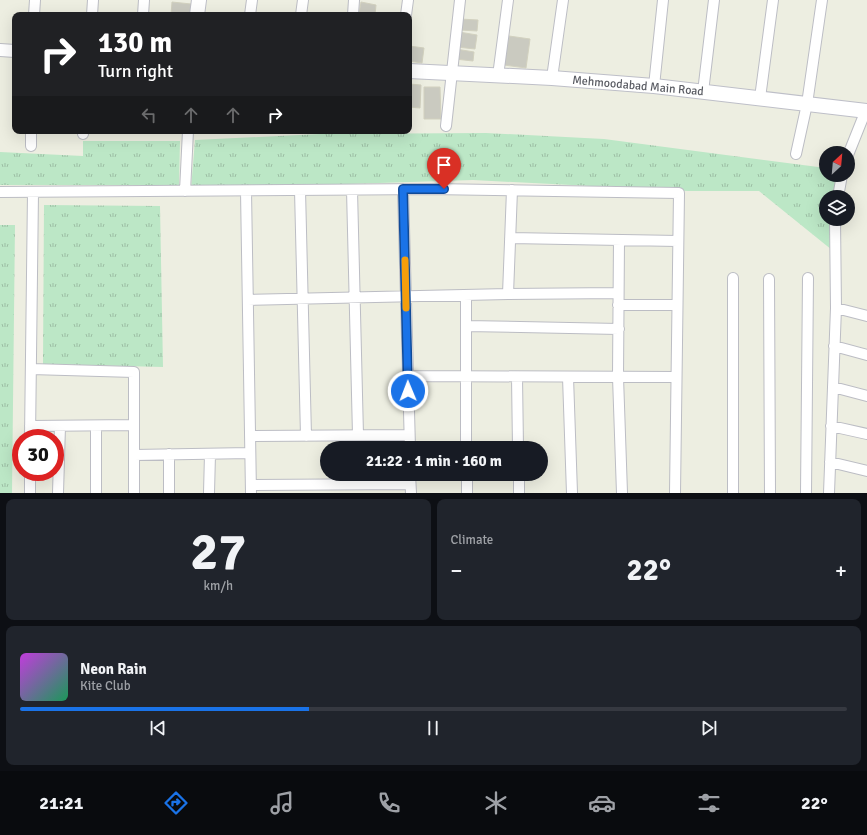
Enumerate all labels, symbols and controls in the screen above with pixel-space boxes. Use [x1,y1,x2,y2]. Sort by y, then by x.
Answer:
text: 130 m [98,26,172,60]
icon: right [32,28,84,80]
text: Turn right [98,60,173,82]
street label: Mehmoodabad Main Road [572,73,704,99]
icon: left [138,104,160,126]
icon: ahead [180,104,202,126]
icon: ahead [222,104,244,126]
icon: right [264,104,286,126]
north arrow [819,146,855,182]
map controls [819,146,855,226]
pin [427,148,461,189]
icon: arrive [433,154,455,176]
button: layers [819,190,855,226]
position arrow [387,370,429,412]
speed limit sign: 30 [12,429,64,481]
text: 21:22 · 1 min · 160 m [366,452,502,470]
text: 27 [190,520,246,584]
text: Climate [451,532,493,548]
text: 22° [627,552,671,589]
text: − [451,557,462,584]
text: + [835,557,847,584]
text: km/h [204,578,233,594]
text: Neon Rain [80,660,147,678]
text: Kite Club [80,678,131,694]
icon: previous [147,717,169,739]
icon: pause [422,717,444,739]
icon: next [698,717,720,739]
icon: directions [162,789,190,817]
icon: music [268,789,296,817]
icon: phone [375,789,403,817]
icon: climate [482,789,510,817]
icon: car [588,789,616,817]
icon: filters [695,789,723,817]
text: 21:21 [39,792,83,814]
text: 22° [801,792,828,814]

